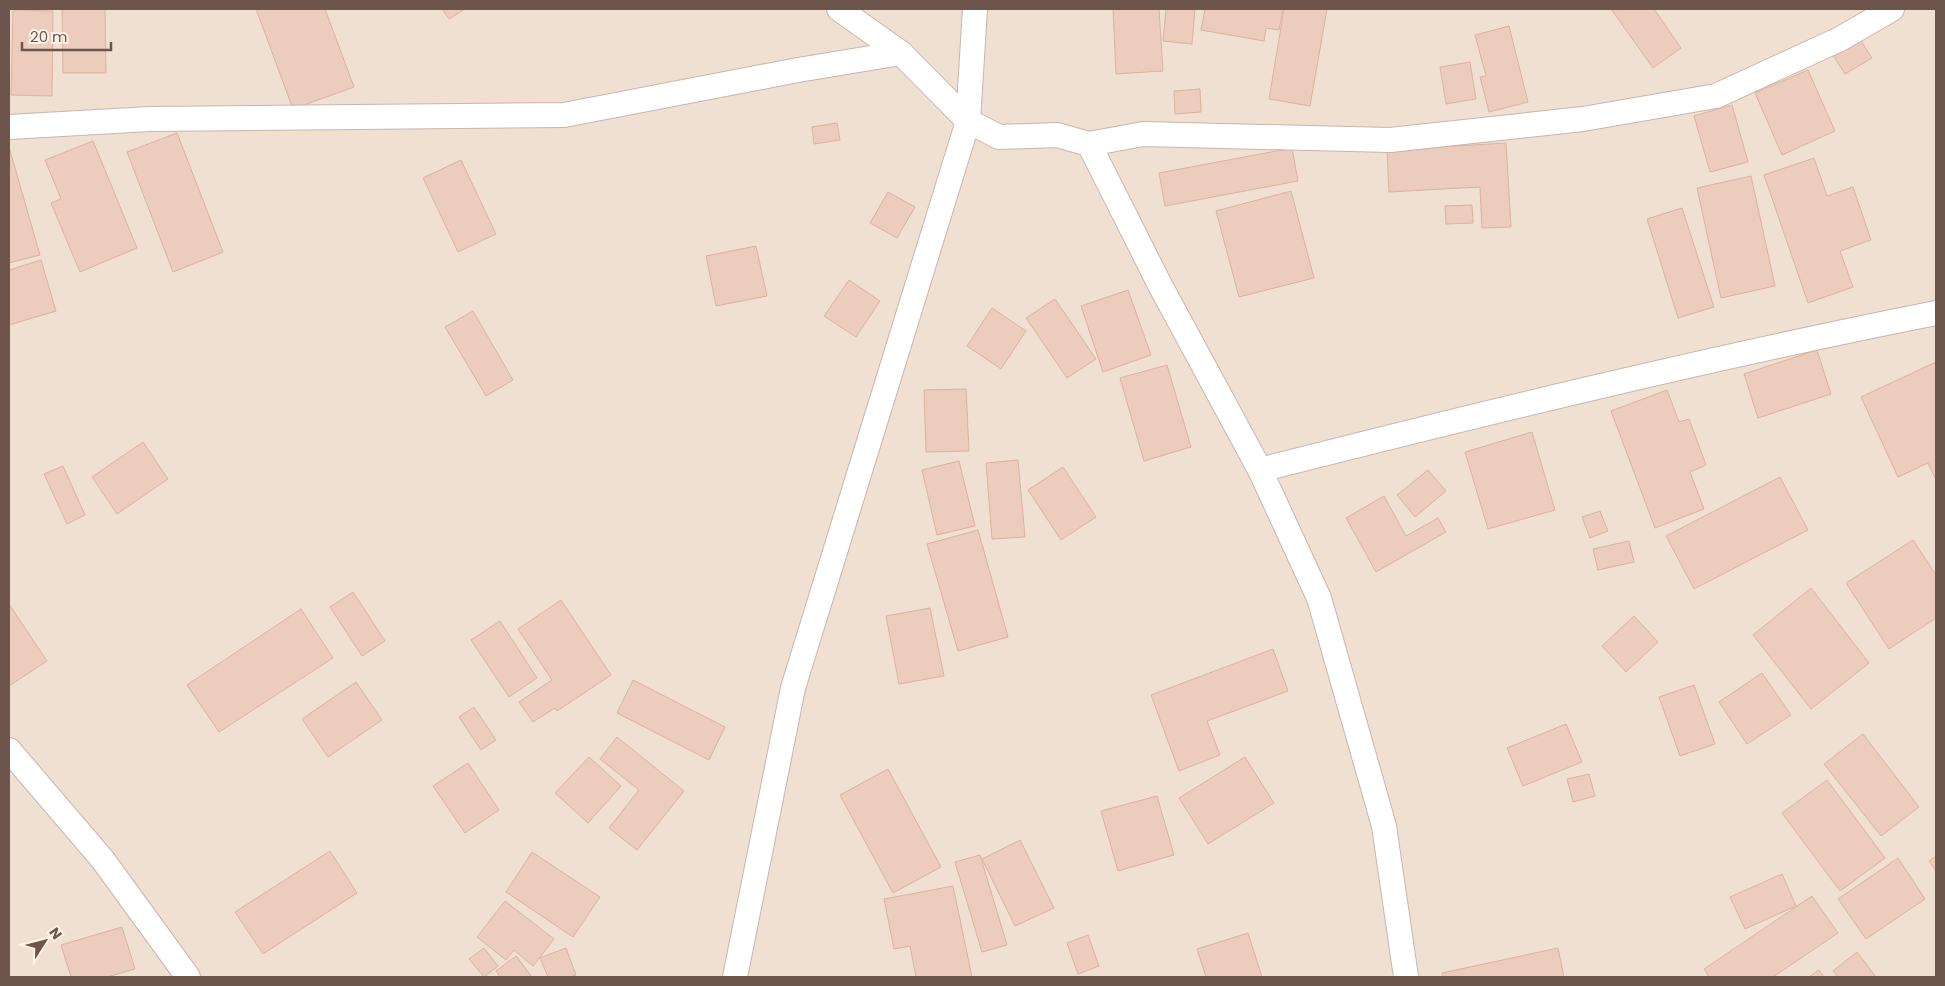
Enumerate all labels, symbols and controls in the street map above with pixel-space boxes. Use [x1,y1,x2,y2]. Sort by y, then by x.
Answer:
scale bar [22,20,111,52]
text: 20 m [30,26,68,47]
north arrow [20,916,70,966]
text: N [44,923,67,943]

